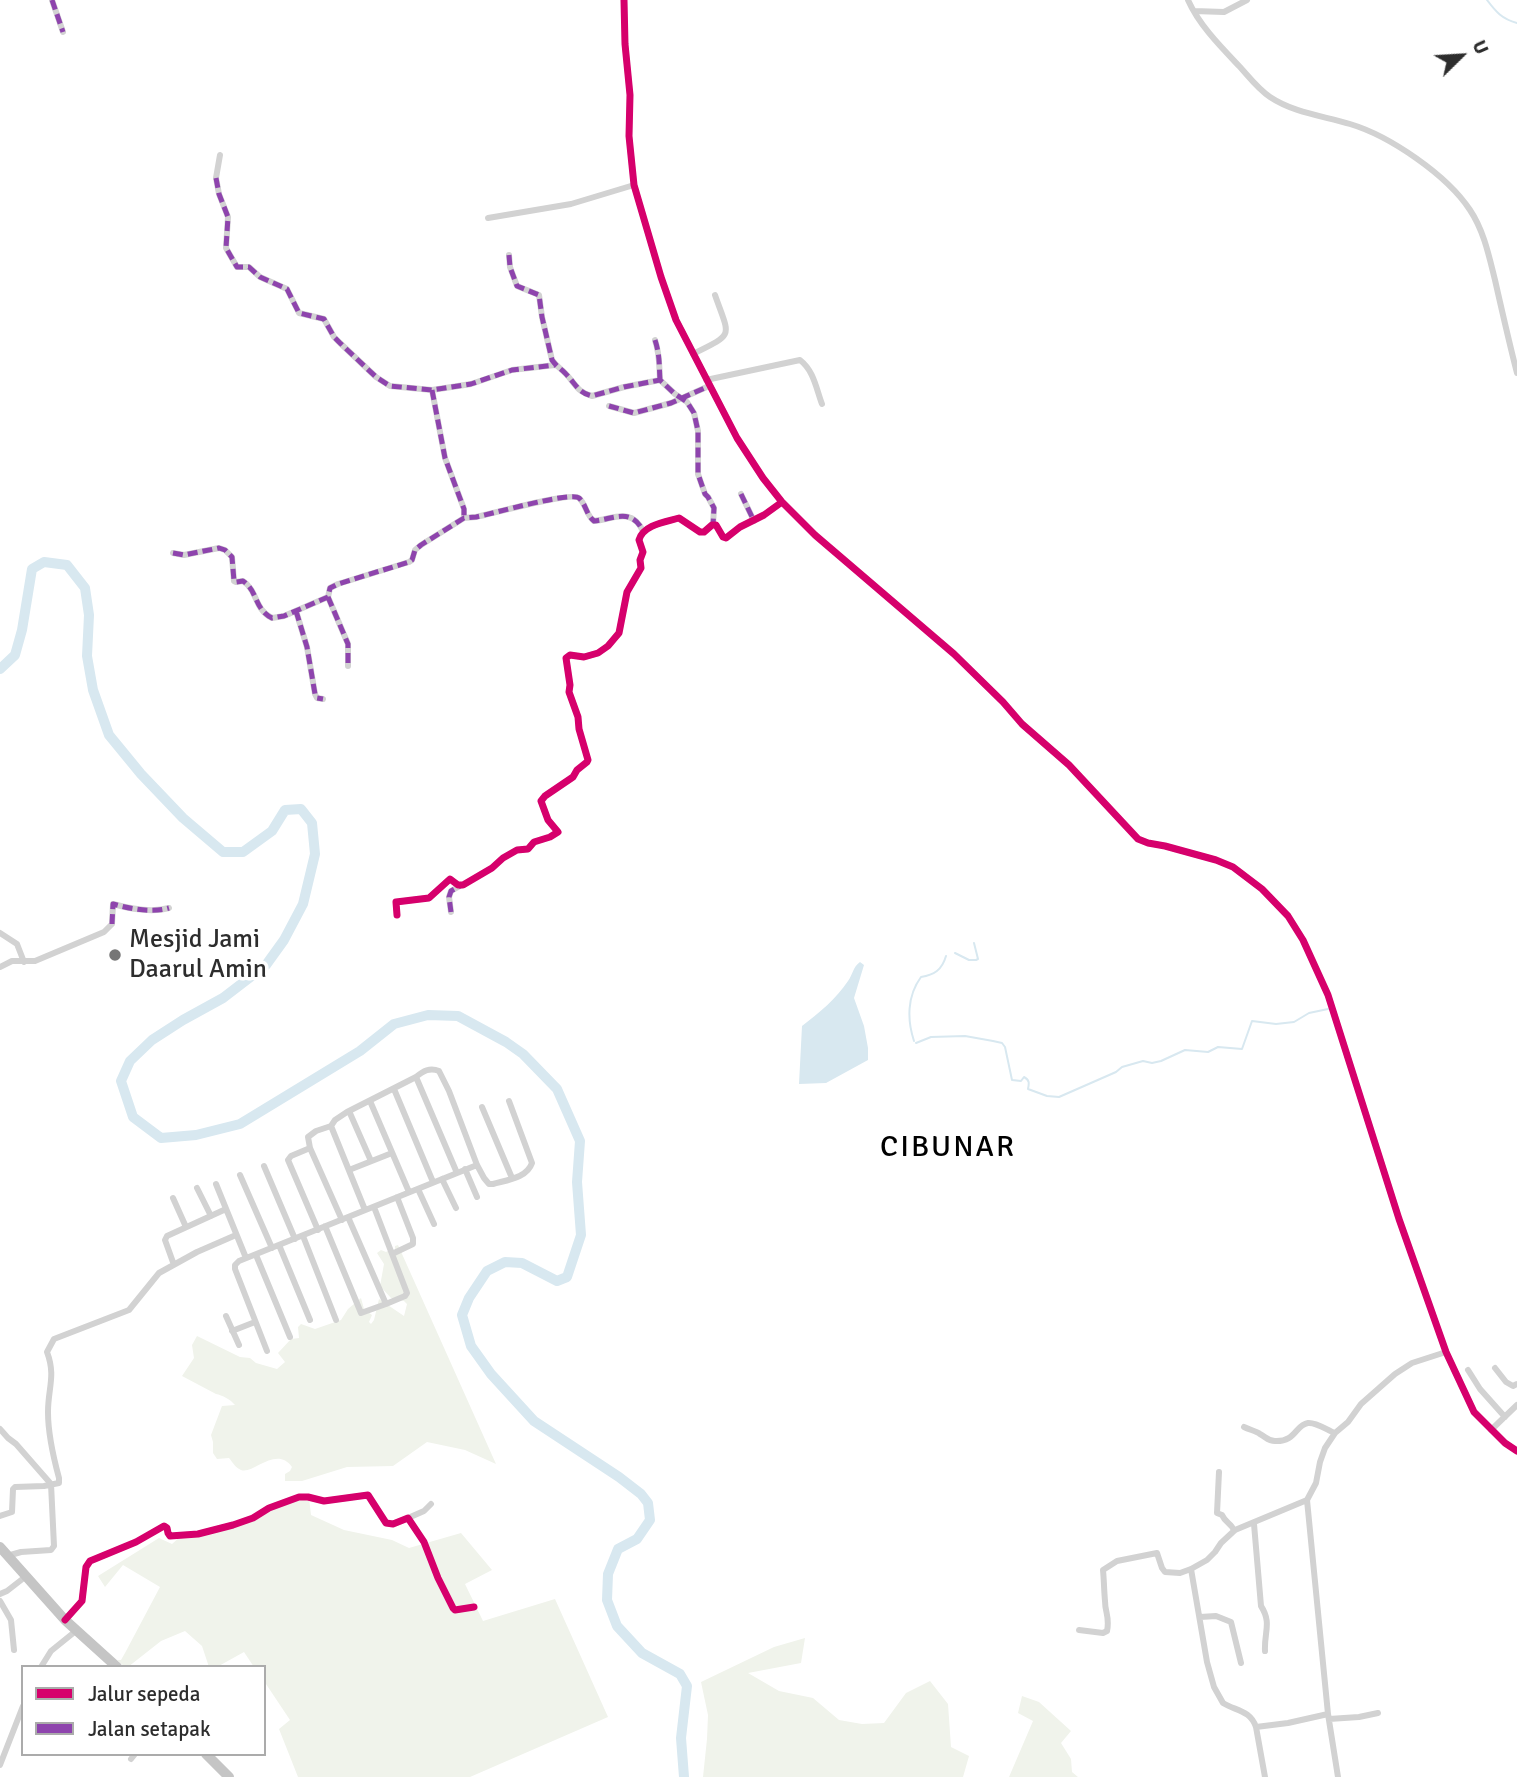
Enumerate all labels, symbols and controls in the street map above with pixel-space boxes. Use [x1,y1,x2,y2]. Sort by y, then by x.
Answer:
north arrow [1426,21,1496,91]
text: U [1467,37,1494,58]
place label: Mesjid Jami Daarul Amin [129,924,267,986]
marker: Mesjid Jami Daarul Amin [107,947,123,963]
district label: CIBUNAR [881,1130,1015,1166]
legend [21,1665,266,1756]
text: Jalur sepeda [88,1681,200,1707]
text: Jalan setapak [88,1716,210,1742]

